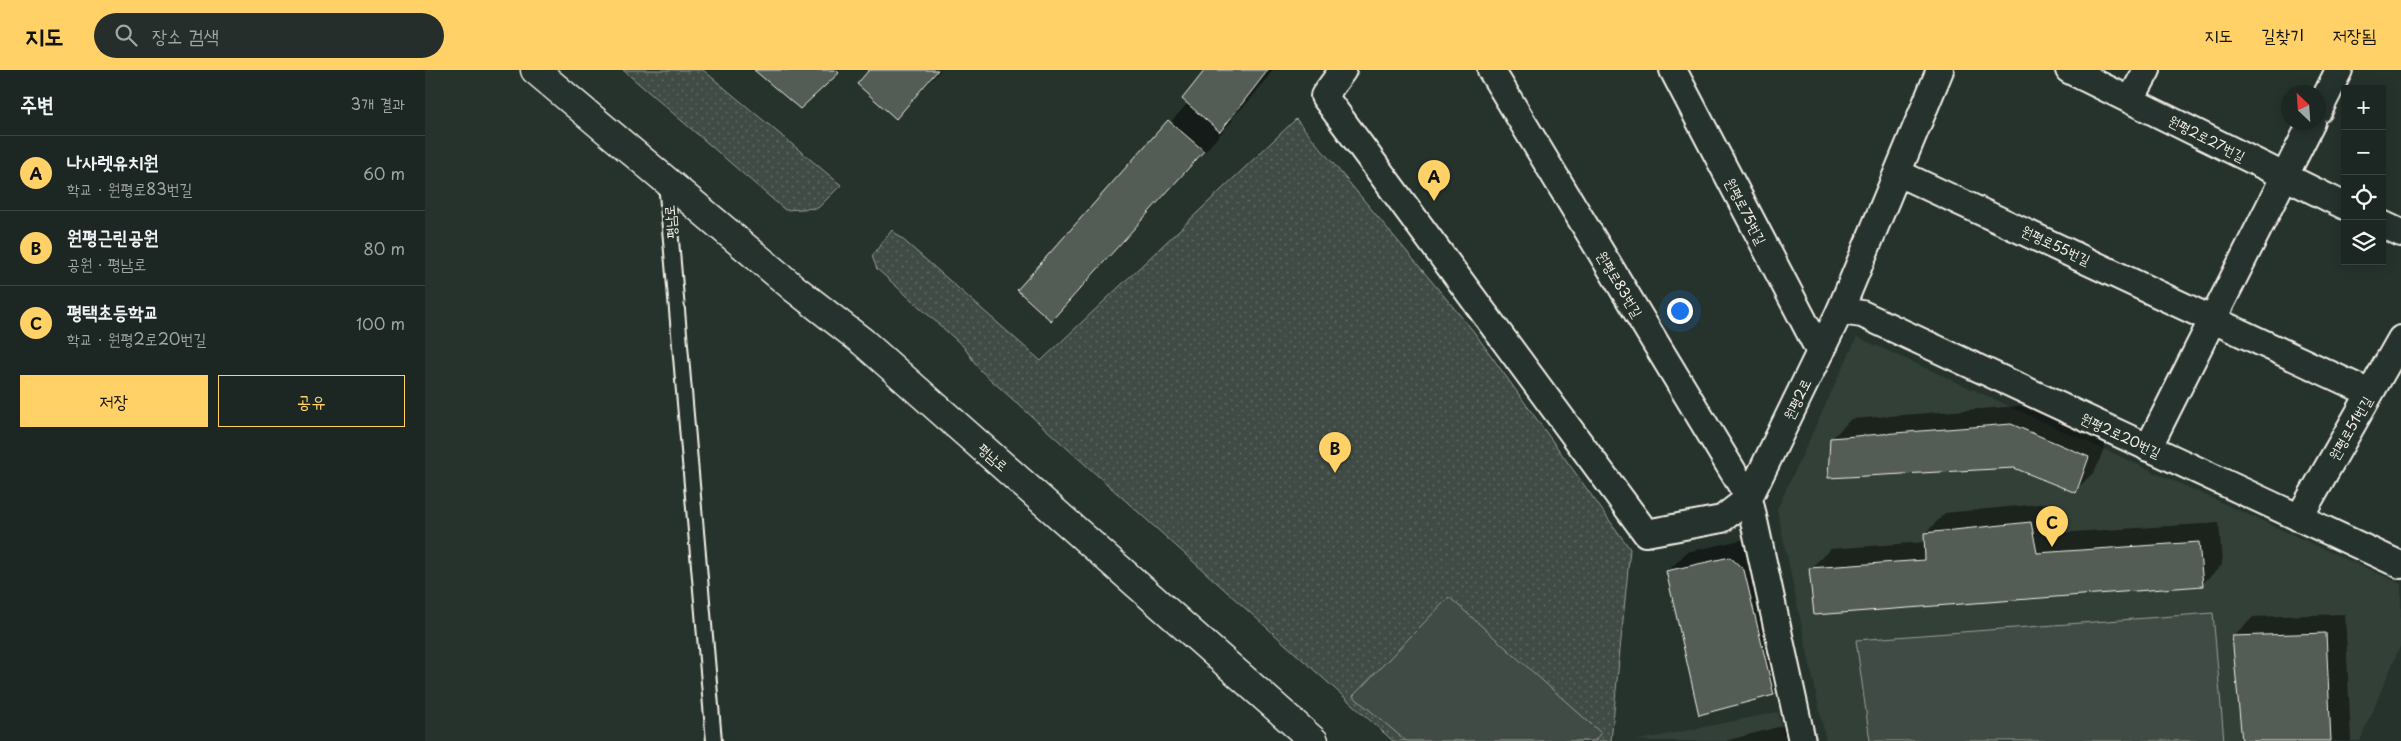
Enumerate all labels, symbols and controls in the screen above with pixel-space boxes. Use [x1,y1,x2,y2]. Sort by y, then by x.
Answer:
search box [94,13,444,58]
text: 지도 [25,17,64,53]
icon: search [112,21,140,49]
text: 장소 검색 [152,21,219,49]
text: 지도 [2204,21,2233,48]
text: 길찾기 [2261,21,2305,48]
text: 저장됨 [2333,21,2376,48]
north arrow [2281,85,2326,130]
map controls [2341,85,2386,265]
button: + [2341,85,2386,130]
text: 주변 [20,87,54,119]
text: 3개 결과 [351,91,405,115]
street label: 원평2로27번길 [2165,110,2250,167]
button: − [2341,130,2386,175]
text: 나사렛유치원 [67,147,159,175]
pin: A [1418,160,1450,201]
text: A [30,161,42,185]
text: 60 m [363,161,405,185]
street label: 원평로75번길 [1720,174,1772,249]
button: locate [2341,175,2386,220]
text: 학교 · 원평로83번길 [67,176,192,200]
street label: 평남로 [658,204,682,240]
street label: 원평로55번길 [2018,220,2095,270]
button: layers [2341,220,2386,265]
text: 원평근린공원 [67,222,159,250]
text: B [31,236,41,260]
text: 80 m [363,236,405,260]
street label: 원평로83번길 [1592,247,1648,322]
text: 공원 · 평남로 [67,251,146,275]
text: 평택초등학교 [67,297,159,325]
your location [1667,298,1693,324]
text: C [30,311,42,335]
text: 100 m [356,311,405,335]
text: 학교 · 원평2로20번길 [67,326,206,350]
button: 저장 [20,375,208,427]
button: 공유 [218,375,405,427]
street label: 원평2로 [1778,375,1816,423]
street label: 원평로51번길 [2323,391,2377,464]
street label: 원평2로20번길 [2077,407,2165,463]
pin: B [1319,432,1351,473]
street label: 평남로 [973,438,1013,476]
pin: C [2036,506,2068,547]

